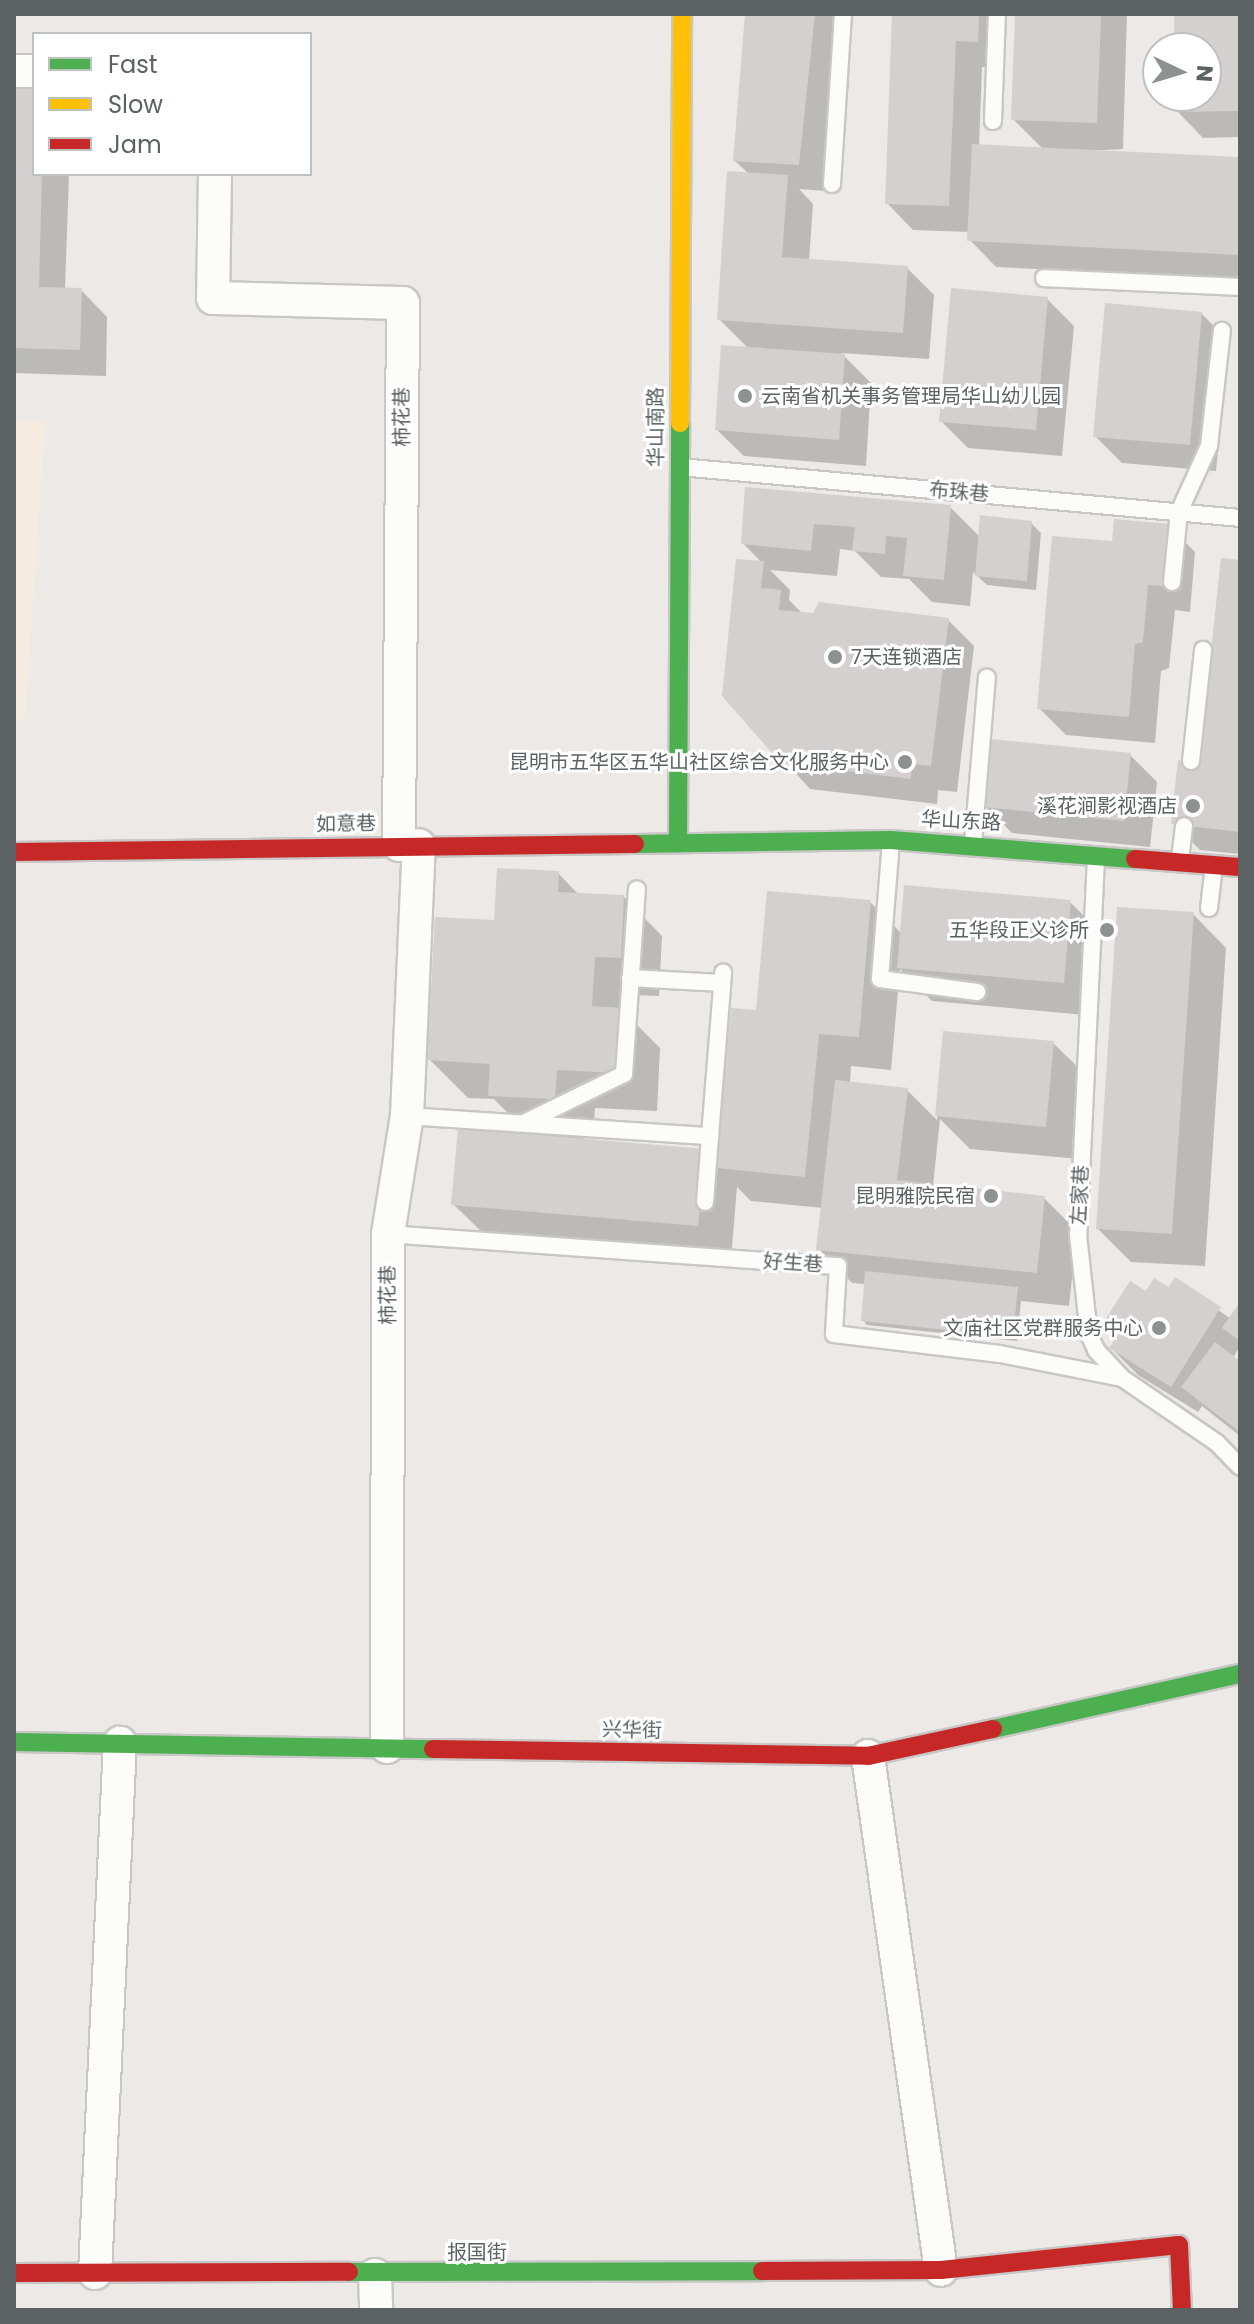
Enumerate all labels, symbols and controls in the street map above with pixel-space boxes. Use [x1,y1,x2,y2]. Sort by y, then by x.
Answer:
legend [32,32,312,176]
north arrow [1142,32,1222,112]
text: Fast [108,48,158,81]
text: N [1188,64,1220,83]
text: Slow [108,88,163,121]
text: Jam [108,128,162,161]
place label: 云南省机关事务管理局华山幼儿园 [761,384,1061,408]
street label: 柿花巷 [390,387,414,447]
street label: 华山南路 [644,387,668,467]
marker: 云南省机关事务管理局华山幼儿园 [736,387,754,405]
street label: 布珠巷 [928,477,990,507]
place label: 7天连锁酒店 [851,645,962,669]
marker: 7天连锁酒店 [826,648,844,666]
place label: 昆明市五华区五华山社区综合文化服务中心 [509,750,889,774]
marker: 昆明市五华区五华山社区综合文化服务中心 [896,753,914,771]
place label: 溪花涧影视酒店 [1037,794,1177,818]
marker: 溪花涧影视酒店 [1184,797,1202,815]
street label: 华山东路 [920,807,1002,835]
street label: 如意巷 [316,811,376,837]
place label: 五华段正义诊所 [949,918,1089,942]
marker: 五华段正义诊所 [1096,919,1118,941]
street label: 左家巷 [1066,1164,1094,1226]
place label: 昆明雅院民宿 [855,1184,975,1208]
marker: 昆明雅院民宿 [982,1187,1000,1205]
street label: 好生巷 [762,1249,824,1277]
street label: 柿花巷 [376,1265,400,1325]
place label: 文庙社区党群服务中心 [943,1316,1143,1340]
marker: 文庙社区党群服务中心 [1150,1319,1168,1337]
street label: 兴华街 [602,1717,662,1743]
street label: 报国街 [447,2240,507,2264]

